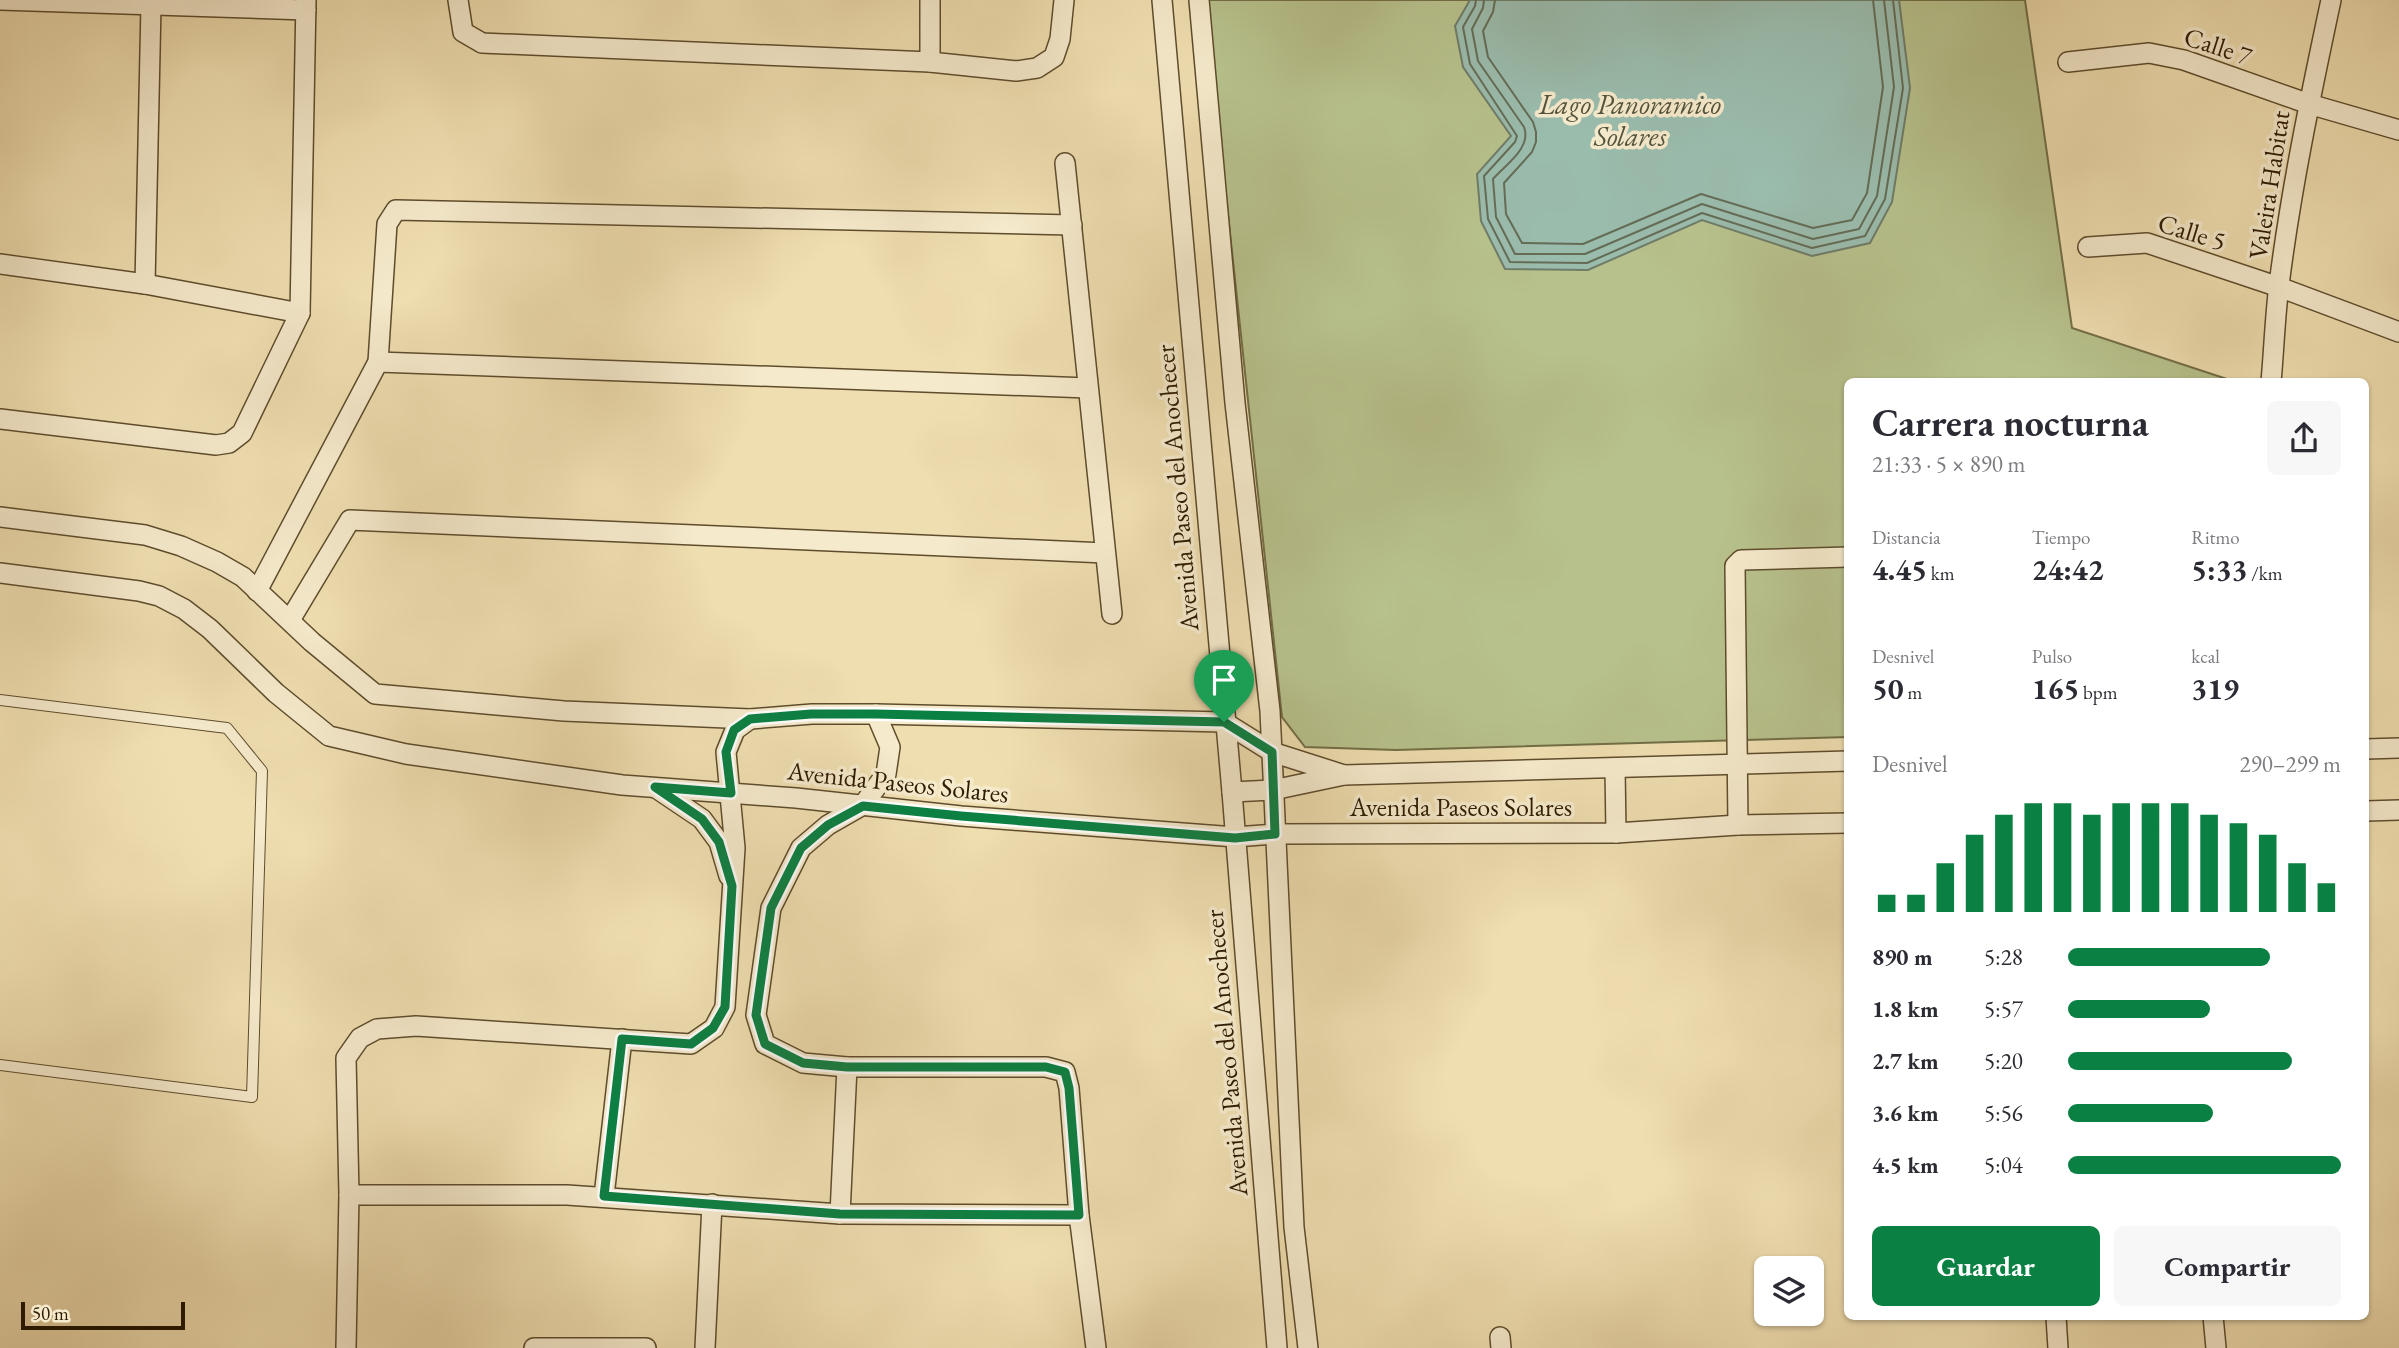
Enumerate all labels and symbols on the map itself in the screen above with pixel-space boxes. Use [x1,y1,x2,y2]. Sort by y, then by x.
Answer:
street label: Calle 7 [2180,19,2257,73]
water label: Lago Panoramico Solares [1538,86,1722,154]
street label: Valeira Habitat [2240,108,2298,262]
street label: Calle 5 [2154,206,2230,258]
street label: Avenida Paseo del Anochecer [1147,343,1207,634]
pin [1194,650,1254,722]
street label: Avenida Paseos Solares [785,753,1010,811]
street label: Avenida Paseos Solares [1349,790,1572,824]
street label: Avenida Paseo del Anochecer [1196,908,1256,1199]
scale bar [21,1299,186,1331]

